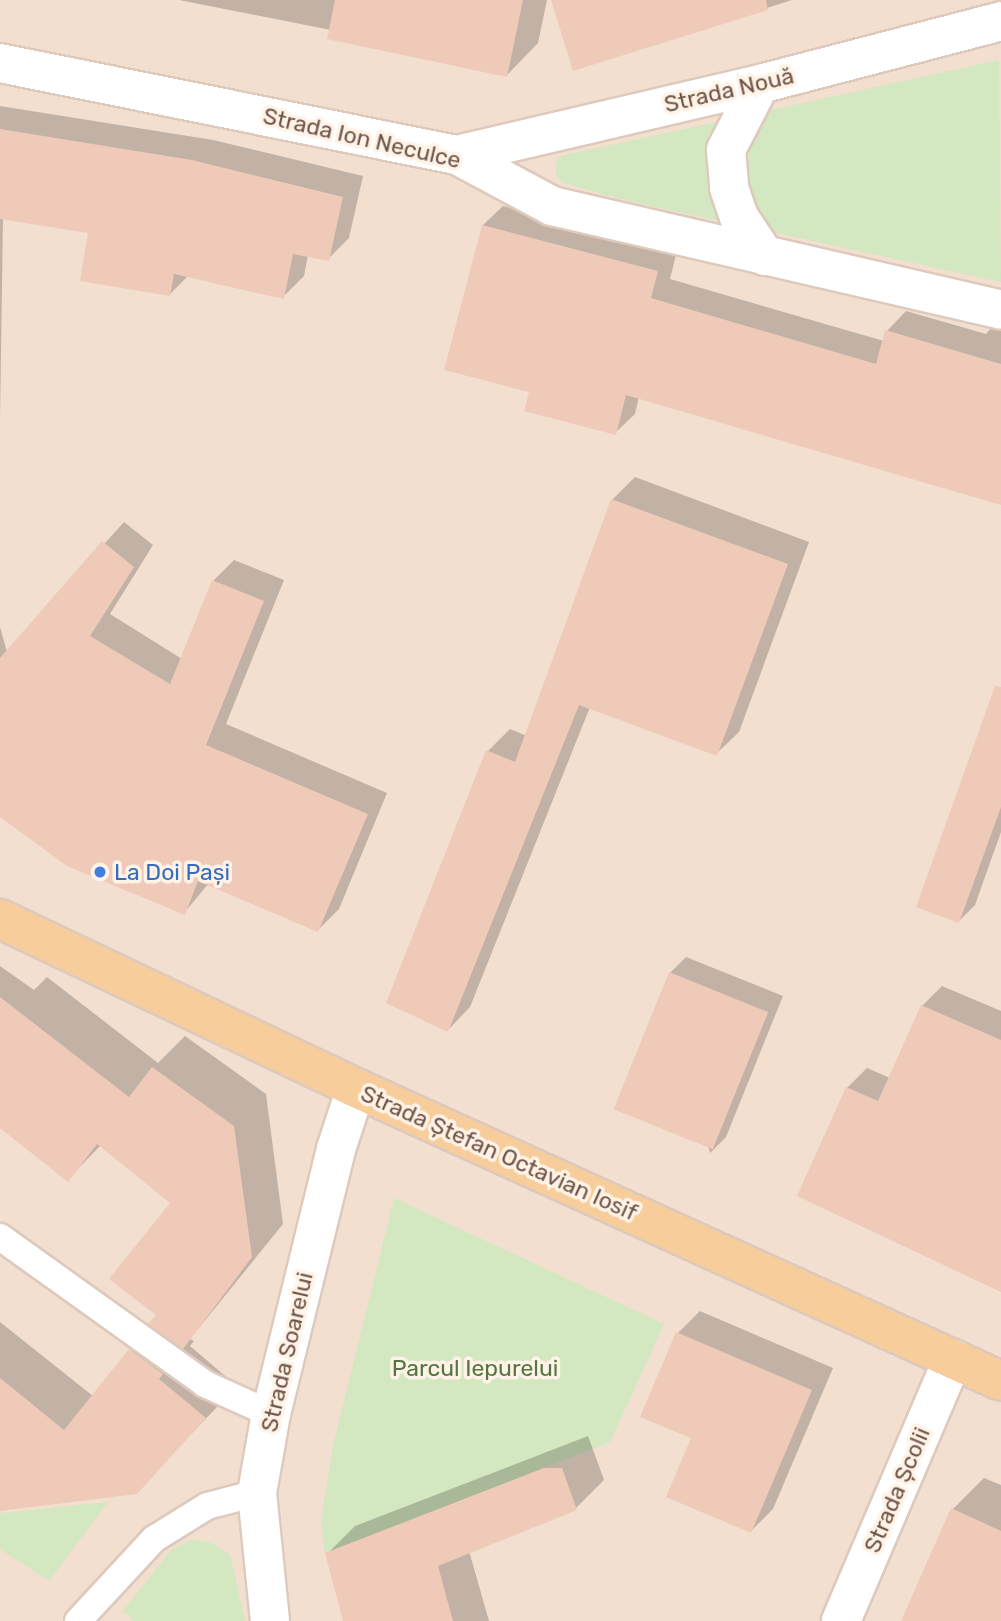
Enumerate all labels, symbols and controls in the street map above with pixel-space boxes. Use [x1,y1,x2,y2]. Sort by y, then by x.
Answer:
street label: Strada Nouă [661,62,797,118]
street label: Strada Ion Neculce [260,102,464,174]
place label: La Doi Pași [114,858,230,886]
marker: La Doi Pași [92,864,108,880]
street label: Strada Ștefan Octavian Iosif [357,1079,641,1227]
street label: Strada Soarelui [255,1269,319,1435]
park label: Parcul Iepurelui [392,1354,558,1382]
street label: Strada Școlii [858,1423,936,1557]

